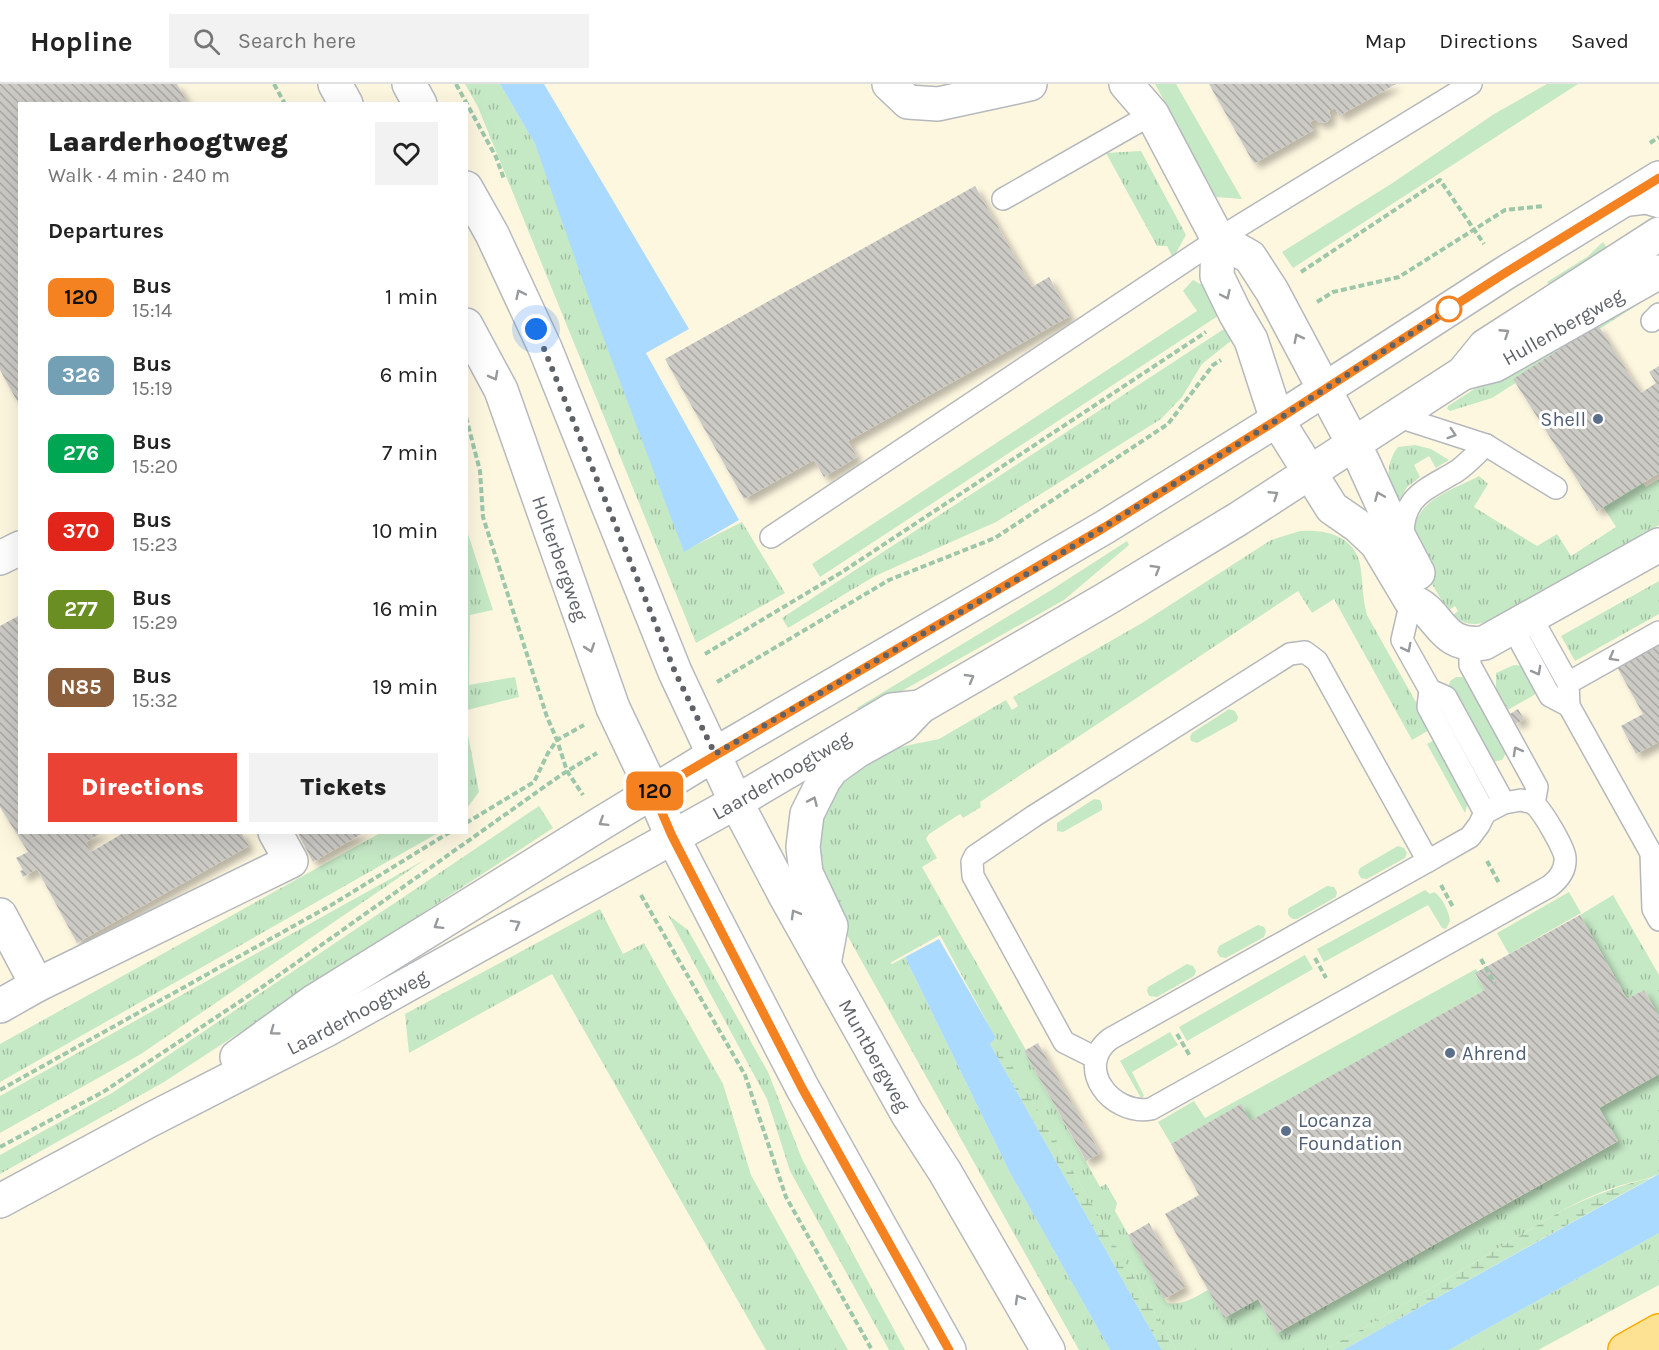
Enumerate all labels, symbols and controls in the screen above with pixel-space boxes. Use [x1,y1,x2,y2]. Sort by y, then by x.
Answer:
search box [169,14,589,68]
text: Hopline [30,25,133,58]
icon: search [190,25,223,58]
text: Search here [238,28,356,54]
text: Map [1365,29,1406,53]
text: Directions [1439,29,1538,53]
text: Saved [1571,29,1629,53]
button: heart [375,122,438,185]
text: Laarderhoogtweg [48,125,288,158]
text: Walk · 4 min · 240 m [48,164,230,187]
text: Departures [48,218,164,244]
text: Bus [132,273,172,299]
street label: Hullenbergweg [1498,283,1627,370]
text: 1 min [385,284,438,310]
text: 120 [64,285,98,309]
one-way arrow [1218,289,1230,300]
one-way arrow [515,290,527,301]
unlabelled marker [1436,296,1462,322]
text: 15:14 [132,299,172,322]
your location [521,314,551,344]
one-way arrow [1499,329,1509,341]
one-way arrow [1294,334,1305,344]
text: Bus [132,351,172,377]
text: 6 min [380,362,438,388]
text: 326 [62,363,100,387]
one-way arrow [487,370,498,381]
text: 15:19 [132,377,173,400]
place label: Shell [1540,408,1586,431]
marker: Shell [1591,412,1605,426]
one-way arrow [1446,427,1457,440]
text: Bus [132,429,172,455]
text: 7 min [382,440,438,466]
text: 276 [63,441,99,465]
text: 15:20 [132,455,178,478]
one-way arrow [1267,491,1278,502]
one-way arrow [1374,491,1386,502]
street label: Holterbergweg [528,492,593,624]
text: Bus [132,507,172,533]
text: 10 min [372,518,438,544]
text: 370 [63,519,99,543]
text: 15:23 [132,533,178,556]
one-way arrow [1150,564,1160,576]
text: Bus [132,585,172,611]
text: 16 min [372,596,438,622]
text: 277 [64,597,98,621]
text: 15:29 [132,611,178,634]
one-way arrow [1399,641,1411,652]
one-way arrow [583,642,596,653]
one-way arrow [1609,650,1620,662]
text: Bus [132,663,172,689]
one-way arrow [1530,665,1541,675]
one-way arrow [964,673,974,685]
text: 19 min [372,674,438,700]
text: N85 [61,675,101,699]
text: 15:32 [132,689,178,712]
street label: Laarderhoogtweg [708,725,855,825]
one-way arrow [1513,747,1524,757]
button: Directions [48,753,237,822]
button: Tickets [249,753,438,822]
line badge: 120 [620,772,690,810]
text: 120 [638,779,672,803]
one-way arrow [806,797,818,808]
one-way arrow [599,815,610,826]
one-way arrow [791,909,802,920]
one-way arrow [434,918,445,929]
one-way arrow [510,920,521,931]
street label: Laarderhoogtweg [283,964,431,1060]
street label: Muntbergweg [834,995,915,1115]
one-way arrow [269,1023,280,1034]
place label: Ahrend [1462,1042,1527,1065]
marker: Ahrend [1443,1046,1457,1060]
place label: Locanza Foundation [1298,1109,1402,1155]
marker: Locanza Foundation [1279,1124,1293,1138]
one-way arrow [1014,1295,1026,1305]

